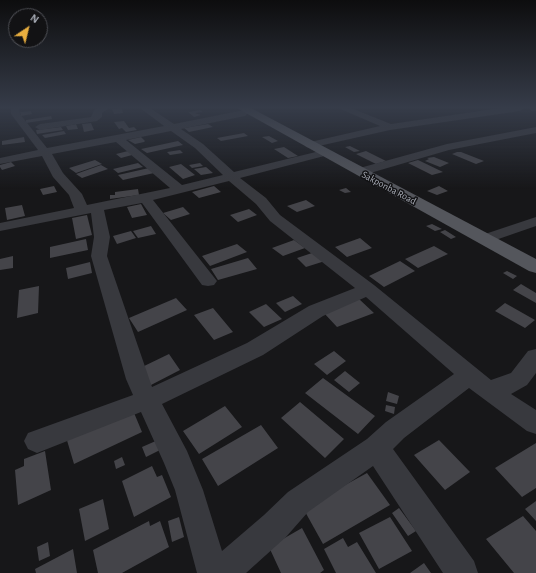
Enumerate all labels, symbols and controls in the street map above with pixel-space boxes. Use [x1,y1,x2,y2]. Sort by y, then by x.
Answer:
north arrow [8,8,48,48]
text: N [28,12,41,25]
street label: Sakponba Road [360,169,418,207]

